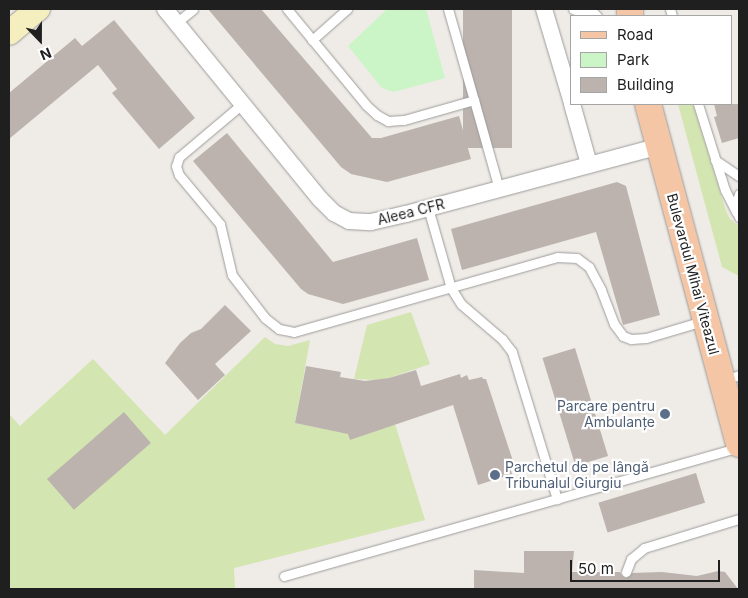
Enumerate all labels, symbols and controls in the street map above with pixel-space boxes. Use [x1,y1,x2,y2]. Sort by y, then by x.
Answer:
north arrow [15,15,65,65]
legend [570,15,733,105]
text: Road [617,25,653,44]
text: N [38,44,54,64]
text: Park [617,50,649,69]
text: Building [617,75,674,94]
street label: Bulevardul Mihai Viteazul [663,192,723,356]
street label: Aleea CFR [376,196,446,228]
place label: Parcare pentru Ambulanțe [557,398,655,431]
marker: Parcare pentru Ambulanțe [659,408,671,420]
place label: Parchetul de pe lângă Tribunalul Giurgiu [505,459,649,492]
marker: Parchetul de pe lângă Tribunalul Giurgiu [489,469,501,481]
scale bar [573,550,723,582]
text: 50 m [578,559,614,578]

